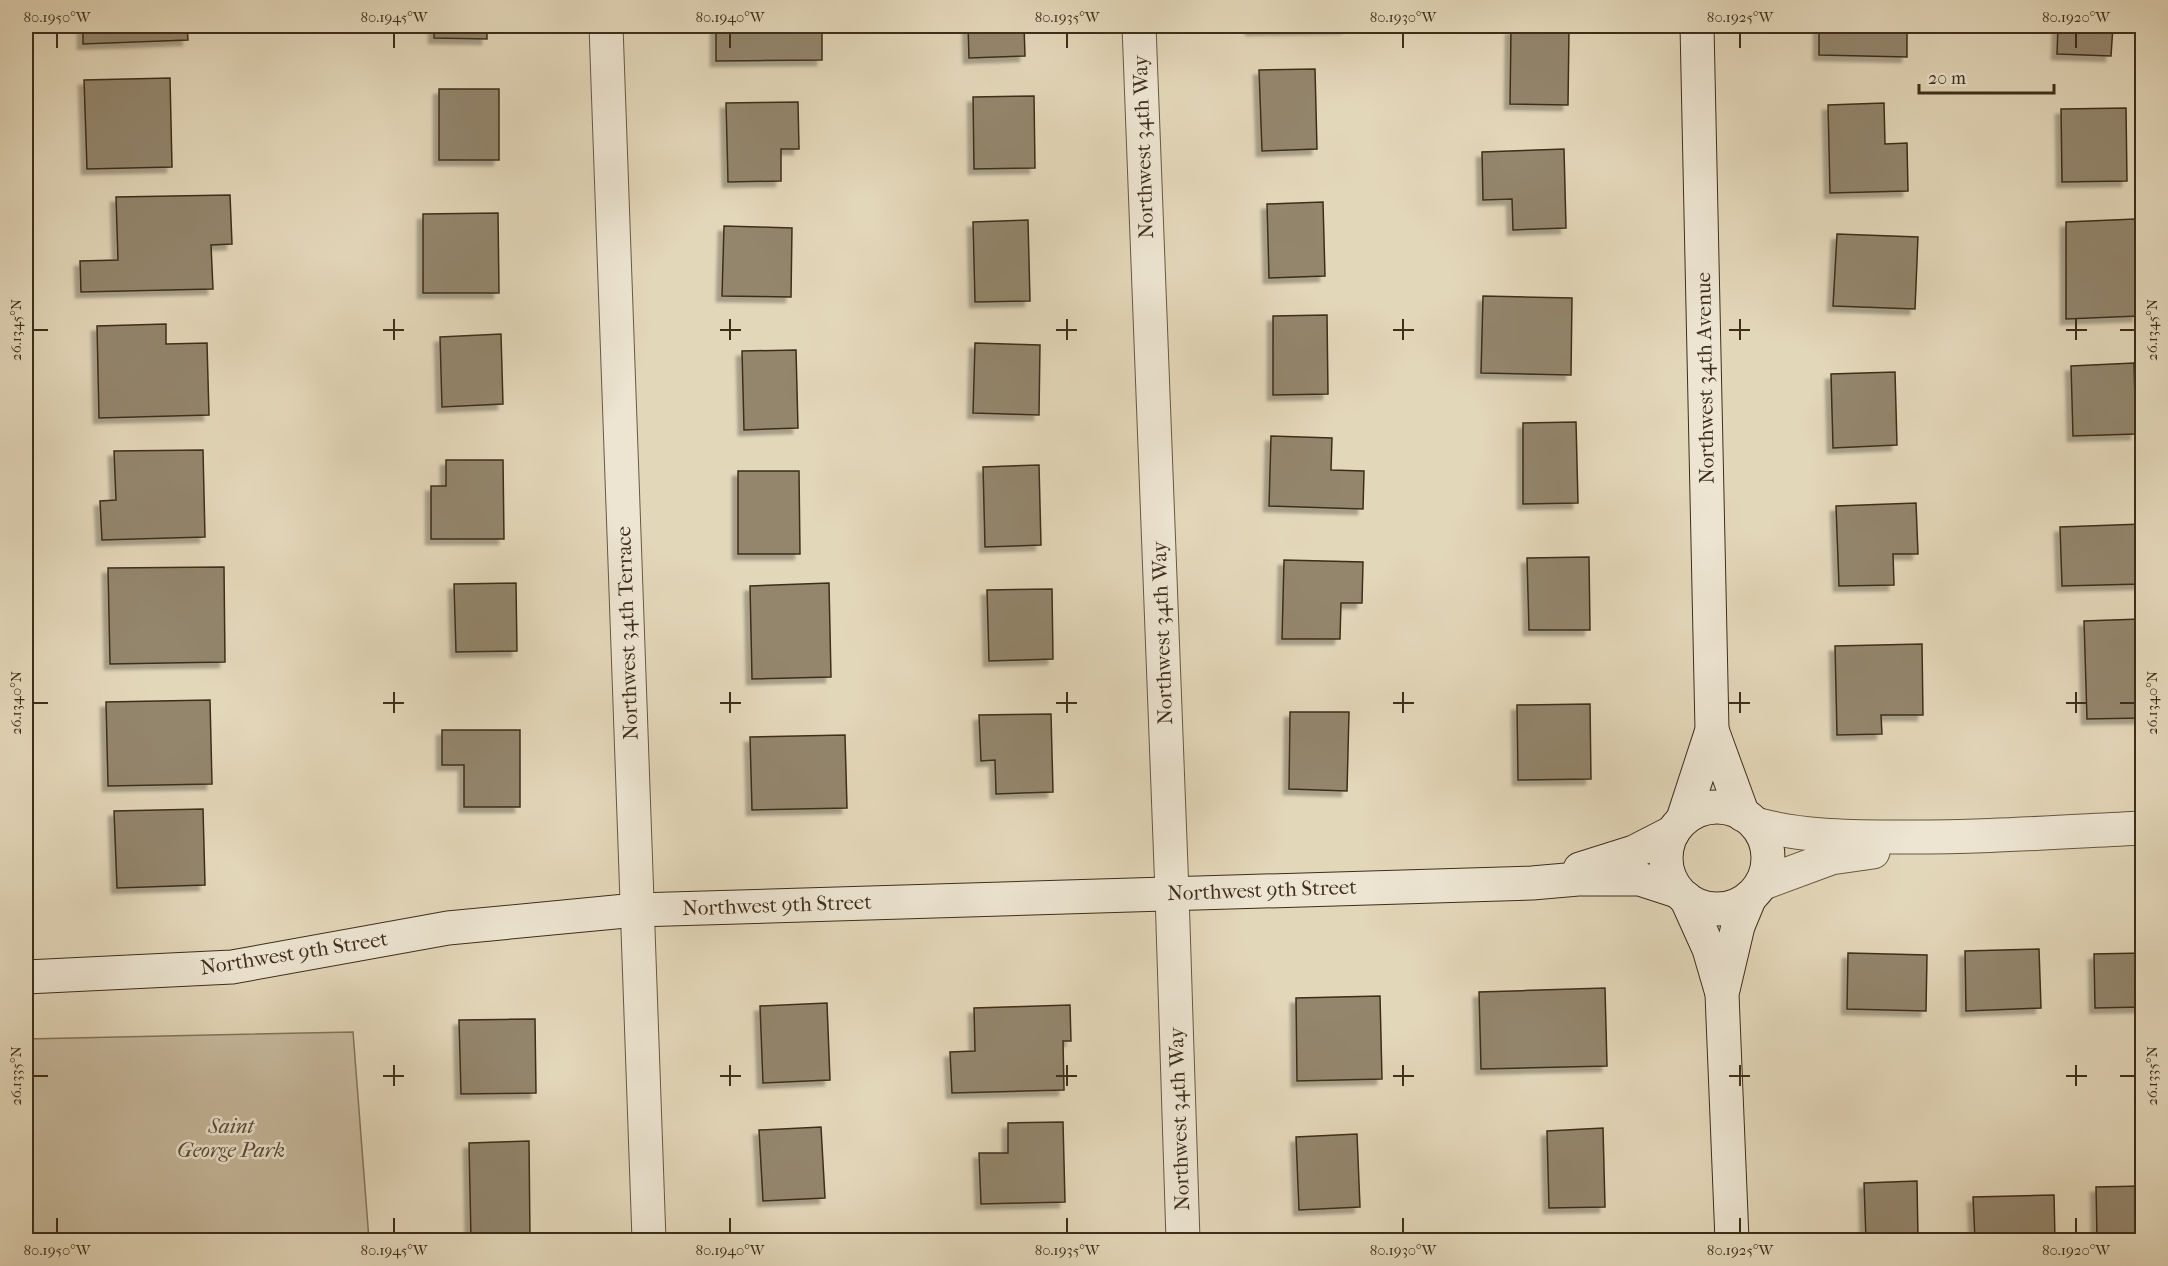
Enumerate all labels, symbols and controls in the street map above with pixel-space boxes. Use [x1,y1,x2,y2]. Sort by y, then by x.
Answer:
text: 80.1950°W [24,8,92,26]
text: 80.1945°W [361,8,429,26]
text: 80.1940°W [695,8,766,26]
text: 80.1935°W [1035,8,1101,26]
text: 80.1930°W [1370,8,1438,26]
text: 80.1925°W [1707,8,1774,26]
text: 80.1920°W [2042,8,2111,26]
street label: Northwest 34th Way [1128,54,1158,239]
scale bar [1919,57,2054,95]
text: 20 m [1928,68,1966,89]
street label: Northwest 34th Avenue [1691,272,1719,484]
text: 26.1345°N [7,298,25,361]
text: 26.1345°N [2143,298,2161,361]
street label: Northwest 34th Terrace [611,526,643,740]
street label: Northwest 34th Way [1147,540,1177,725]
text: 26.1340°N [7,670,25,735]
text: 26.1340°N [2143,670,2161,735]
street label: Northwest 9th Street [1167,875,1358,905]
street label: Northwest 9th Street [682,890,873,920]
street label: Northwest 9th Street [199,926,390,980]
street label: Northwest 34th Way [1164,1026,1194,1211]
text: 26.1335°N [7,1046,25,1106]
text: 26.1335°N [2143,1046,2161,1106]
park label: Saint George Park [177,1114,285,1162]
text: 80.1950°W [24,1241,92,1259]
text: 80.1945°W [361,1241,429,1259]
text: 80.1940°W [695,1241,766,1259]
text: 80.1935°W [1035,1241,1101,1259]
text: 80.1930°W [1370,1241,1438,1259]
text: 80.1925°W [1707,1241,1774,1259]
text: 80.1920°W [2042,1241,2111,1259]

